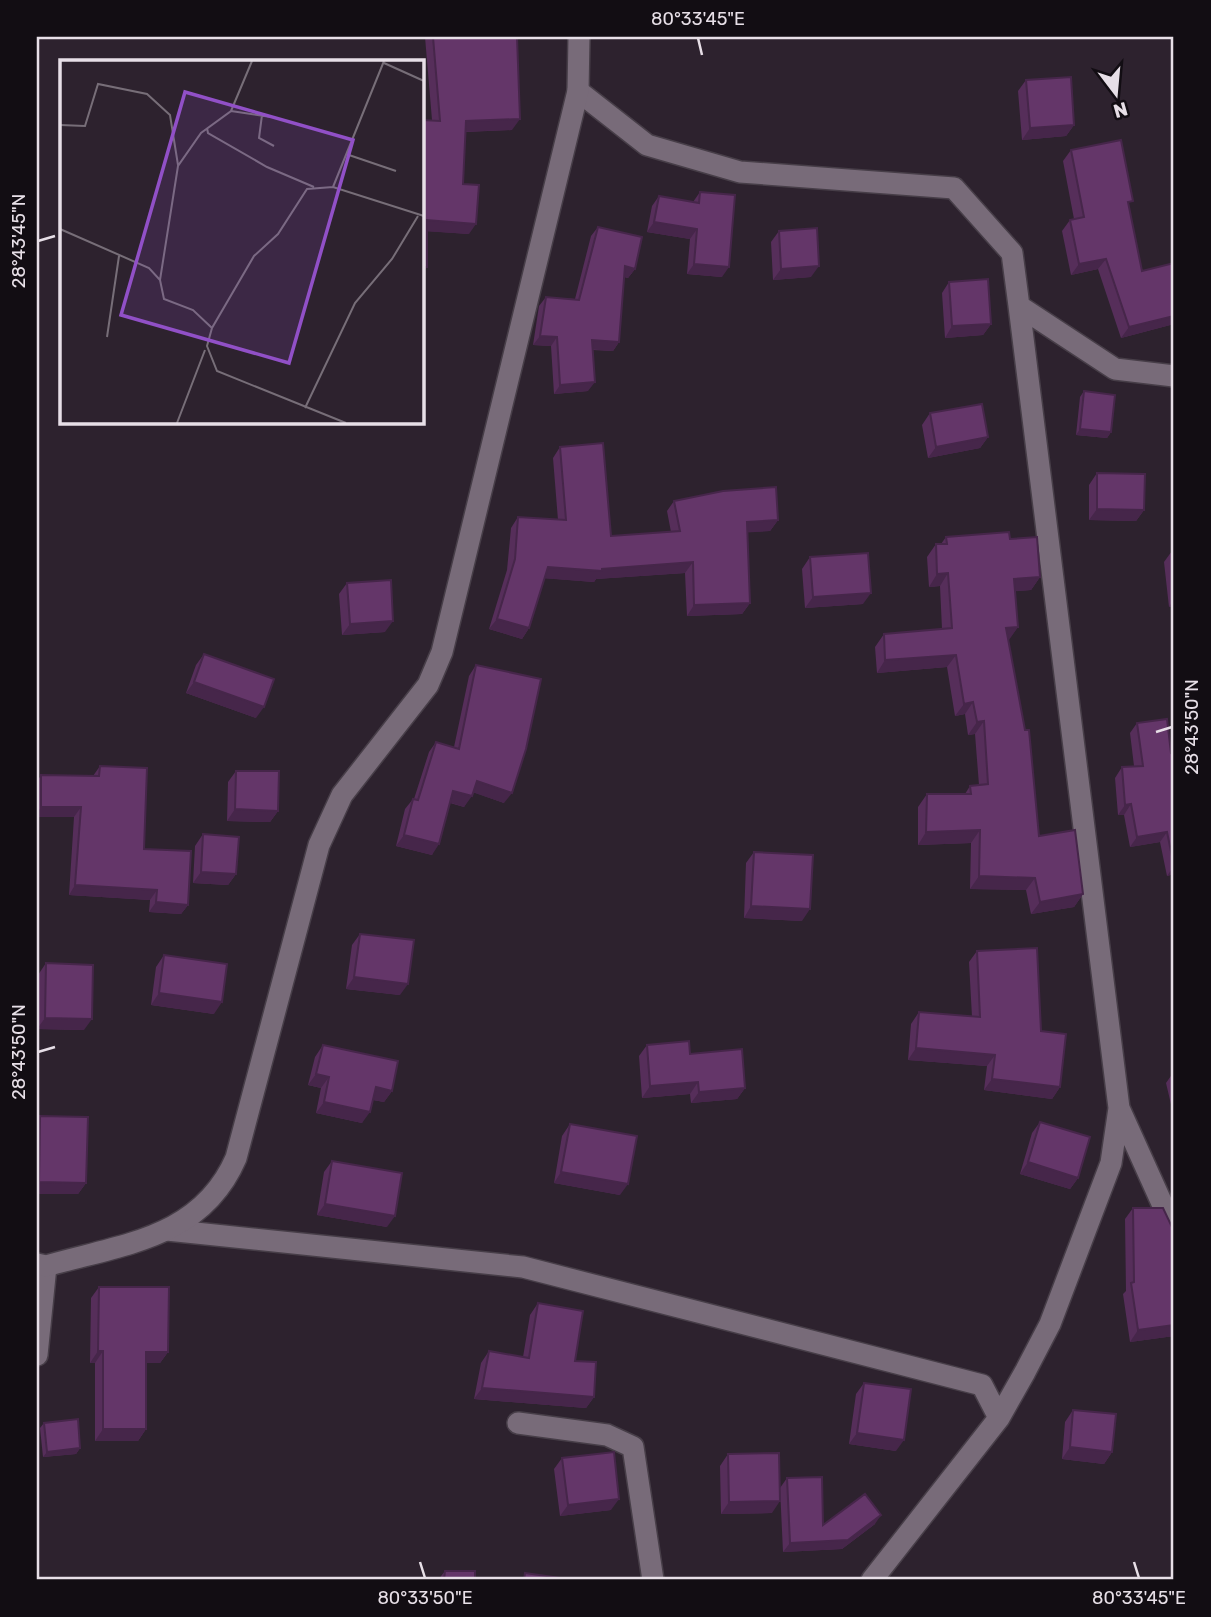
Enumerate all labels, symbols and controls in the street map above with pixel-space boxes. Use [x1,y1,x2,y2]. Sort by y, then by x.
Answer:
text: 80°33'45"E [651,8,745,30]
inset map [60,60,424,424]
north arrow [1082,60,1152,130]
text: N [1111,97,1130,123]
text: 28°43'45"N [8,194,30,288]
text: 28°43'50"N [1181,679,1203,775]
text: 28°43'50"N [8,1004,30,1100]
text: 80°33'50"E [377,1587,473,1609]
text: 80°33'45"E [1092,1587,1186,1609]

